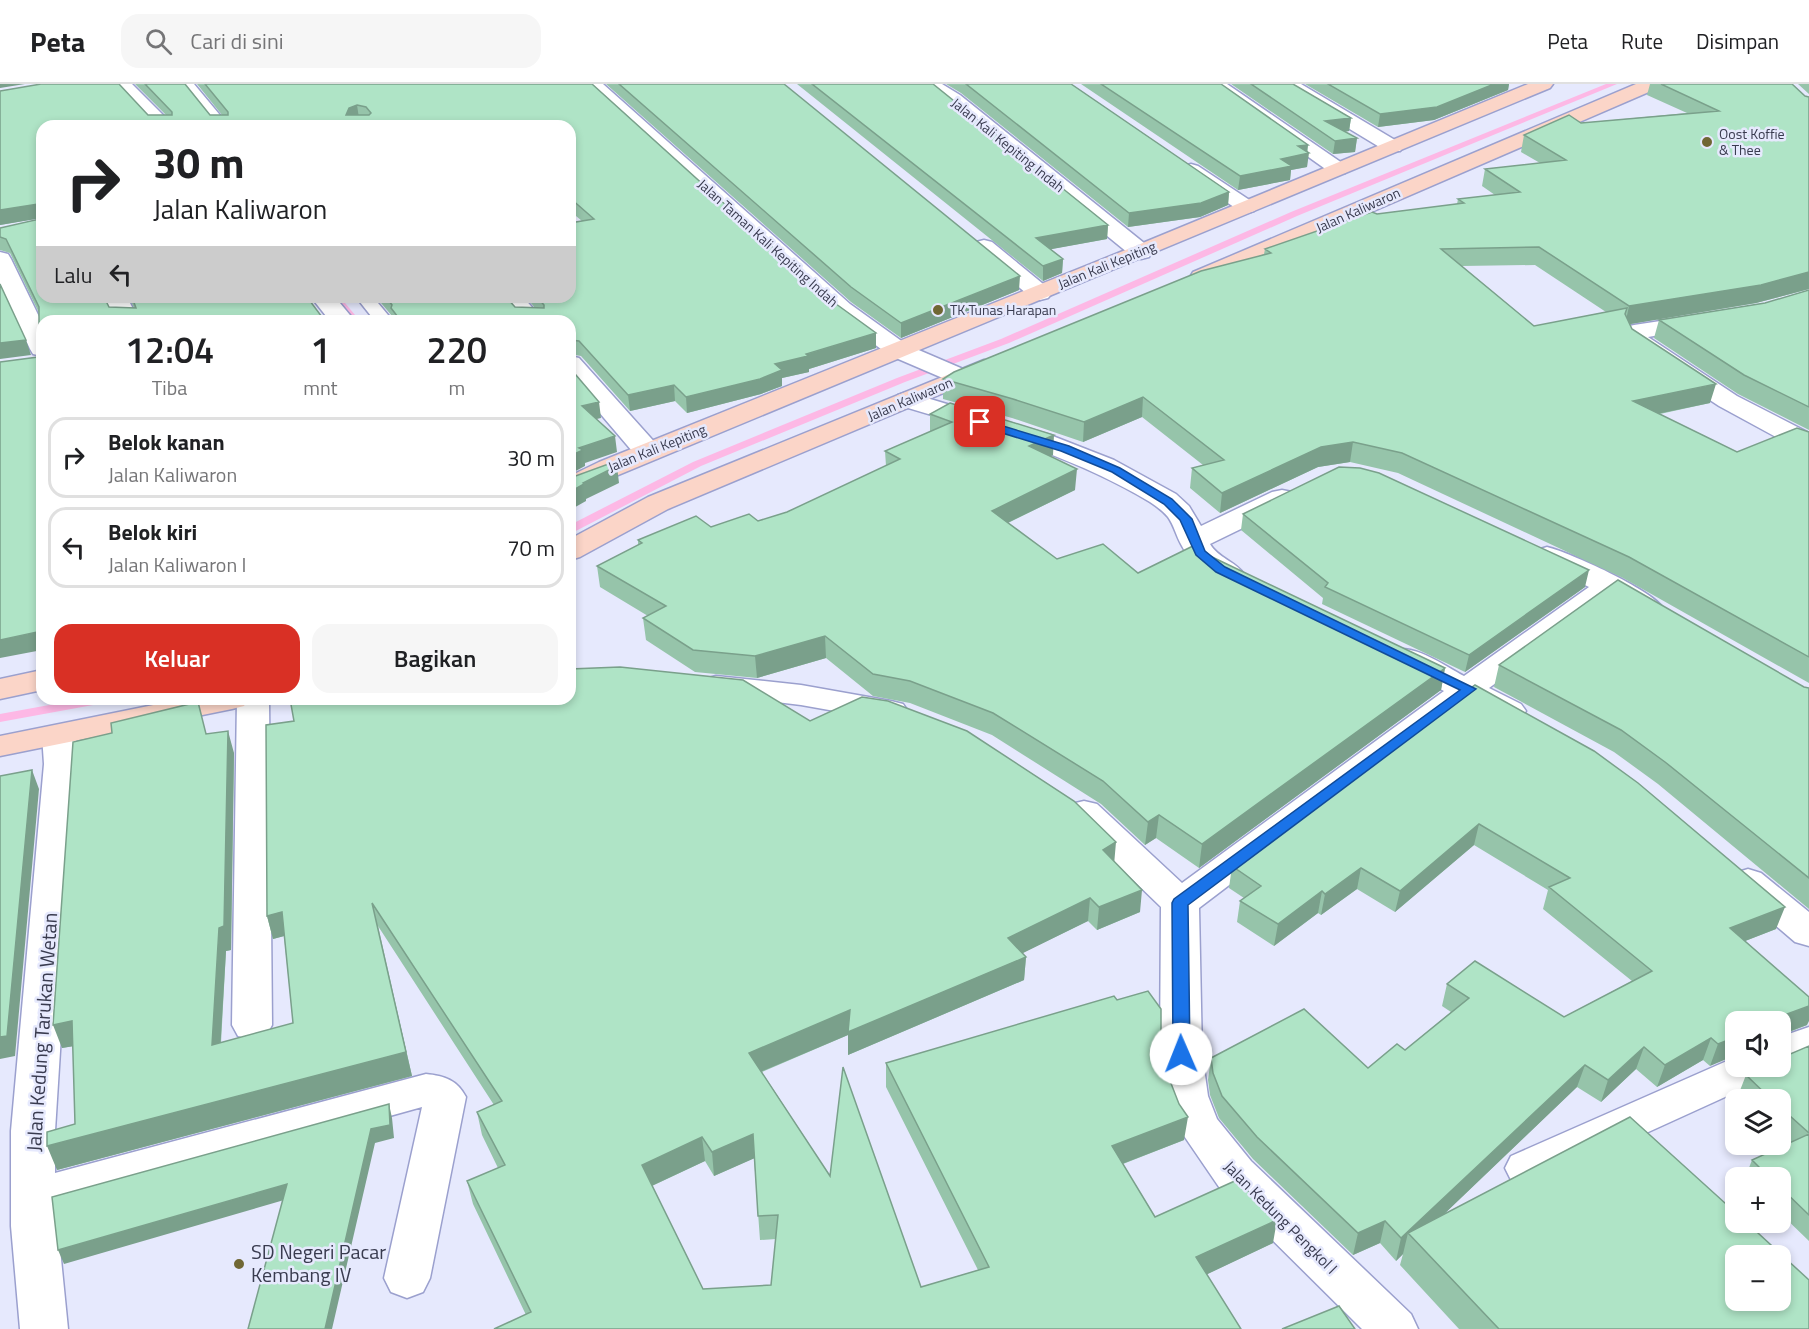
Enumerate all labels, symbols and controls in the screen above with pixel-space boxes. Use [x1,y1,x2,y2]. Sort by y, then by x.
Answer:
search box [121,14,541,68]
text: Peta [30,20,85,63]
text: Cari di sini [190,24,284,58]
icon: search [142,25,175,58]
text: Peta [1547,25,1588,57]
text: Rute [1621,25,1663,57]
text: Disimpan [1696,25,1779,57]
street label: Jalan Kali Kepiting Indah [947,92,1069,197]
place label: Oost Koffie & Thee [1719,123,1785,160]
text: 30 m [153,130,245,194]
marker: Oost Koffie & Thee [1700,135,1714,149]
icon: right [54,144,132,222]
street label: Jalan Taman Kali Kepiting Indah [693,174,843,312]
street label: Jalan Kaliwaron [1312,182,1403,238]
text: Jalan Kaliwaron [153,188,327,229]
street label: Jalan Kali Kepiting [1055,235,1159,294]
text: Lalu [54,258,92,292]
icon: left [104,258,137,291]
place label: TK Tunas Harapan [950,299,1056,320]
marker: TK Tunas Harapan [931,303,945,317]
text: 12:04 [125,322,214,377]
text: 1 [310,322,330,377]
text: 220 [427,322,487,377]
street label: Jalan Kaliwaron [864,371,956,426]
text: Tiba [152,372,187,403]
text: mnt [303,372,338,403]
text: m [448,372,465,403]
pin [954,396,1005,447]
icon: arrive [963,405,996,438]
street label: Jalan Kali Kepiting [605,418,709,477]
text: Belok kanan [108,425,225,459]
icon: right [57,441,90,474]
text: 30 m [507,441,555,475]
text: Jalan Kaliwaron [108,459,237,490]
text: Belok kiri [108,515,197,549]
icon: left [57,531,90,564]
text: 70 m [507,531,555,565]
text: Jalan Kaliwaron I [108,549,246,580]
button: Keluar [54,624,300,693]
button: Bagikan [312,624,558,693]
street label: Jalan Kedung Tarukan Wetan [18,911,65,1153]
map controls [1725,1011,1791,1311]
button: sound [1725,1011,1791,1077]
position arrow [1149,1022,1213,1086]
button: layers [1725,1089,1791,1155]
street label: Jalan Kedung Pengkol I [1219,1155,1343,1279]
button: + [1725,1167,1791,1233]
place label: SD Negeri Pacar Kembang IV [251,1236,386,1290]
button: − [1725,1245,1791,1311]
marker: SD Negeri Pacar Kembang IV [232,1257,246,1271]

